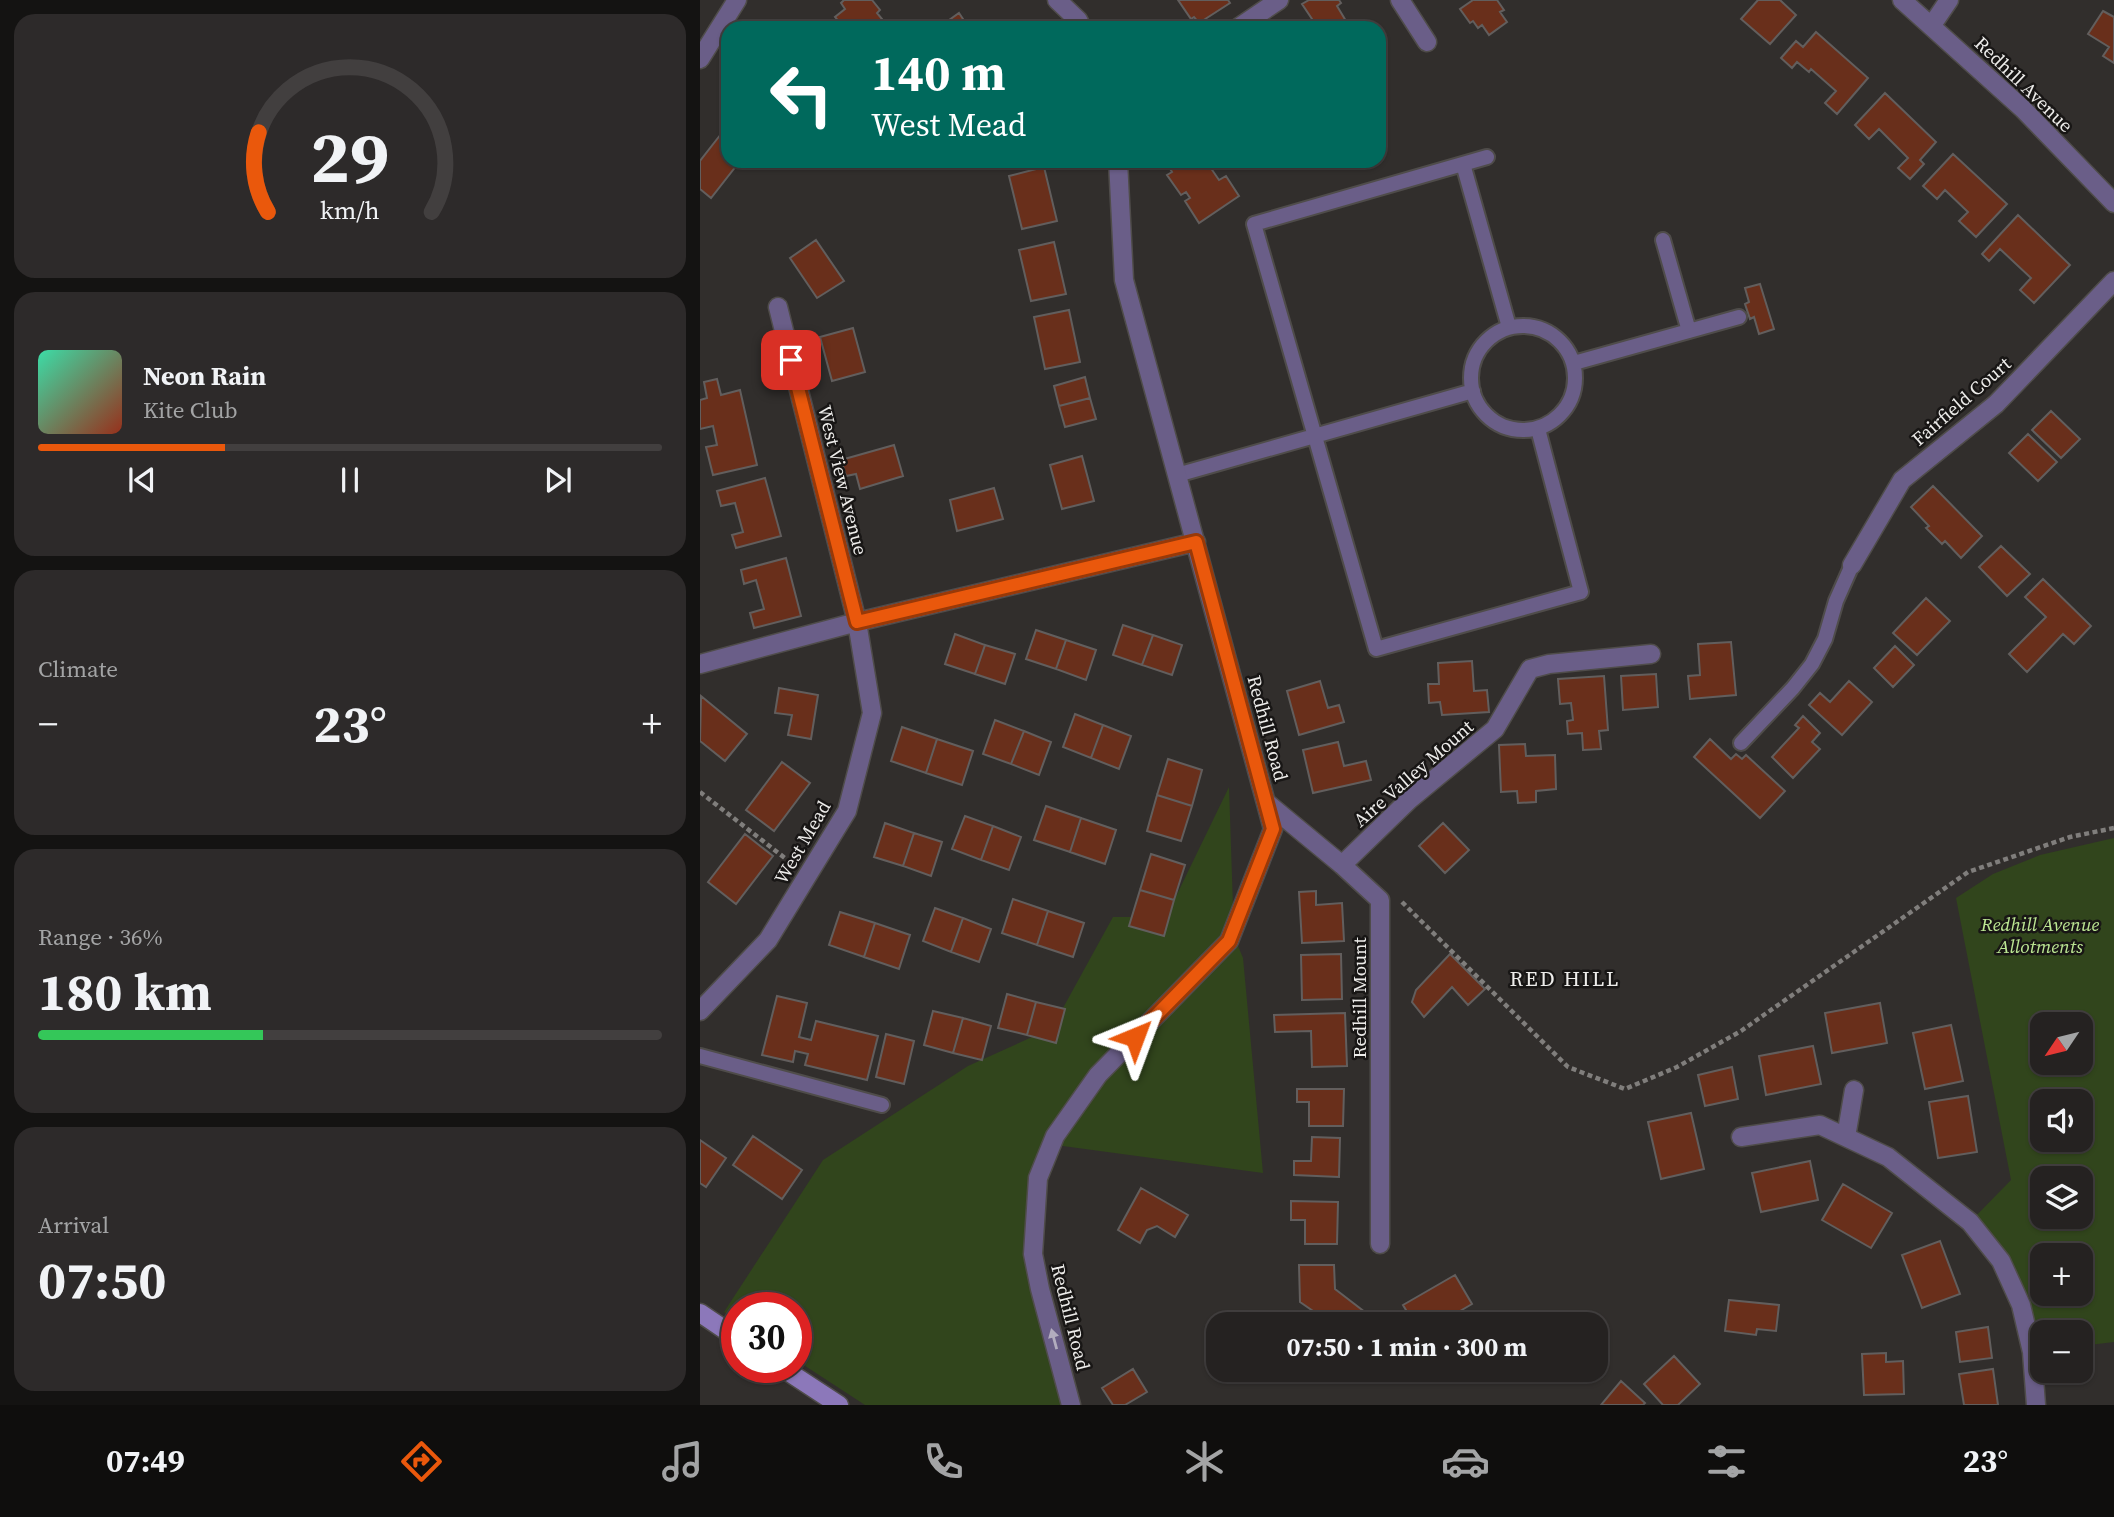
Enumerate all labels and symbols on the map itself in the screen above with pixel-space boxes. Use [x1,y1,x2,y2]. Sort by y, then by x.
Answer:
street label: Redhill Avenue [1969,30,2079,138]
pin [761,330,821,390]
street label: Fairfield Court [1906,350,2017,451]
street label: West View Avenue [812,402,874,558]
street label: Redhill Road [1241,672,1295,784]
street label: Aire Valley Mount [1347,713,1479,832]
street label: West Mead [768,795,836,888]
park label: Redhill Avenue Allotments [1980,911,2100,959]
street label: Redhill Mount [1346,937,1372,1059]
district label: RED HILL [1509,964,1621,993]
position arrow [1098,1000,1172,1074]
north arrow [2030,1012,2093,1074]
street label: Redhill Road [1045,1261,1097,1373]
speed limit sign: 30 [721,1292,812,1383]
one-way arrow [1048,1328,1059,1350]

